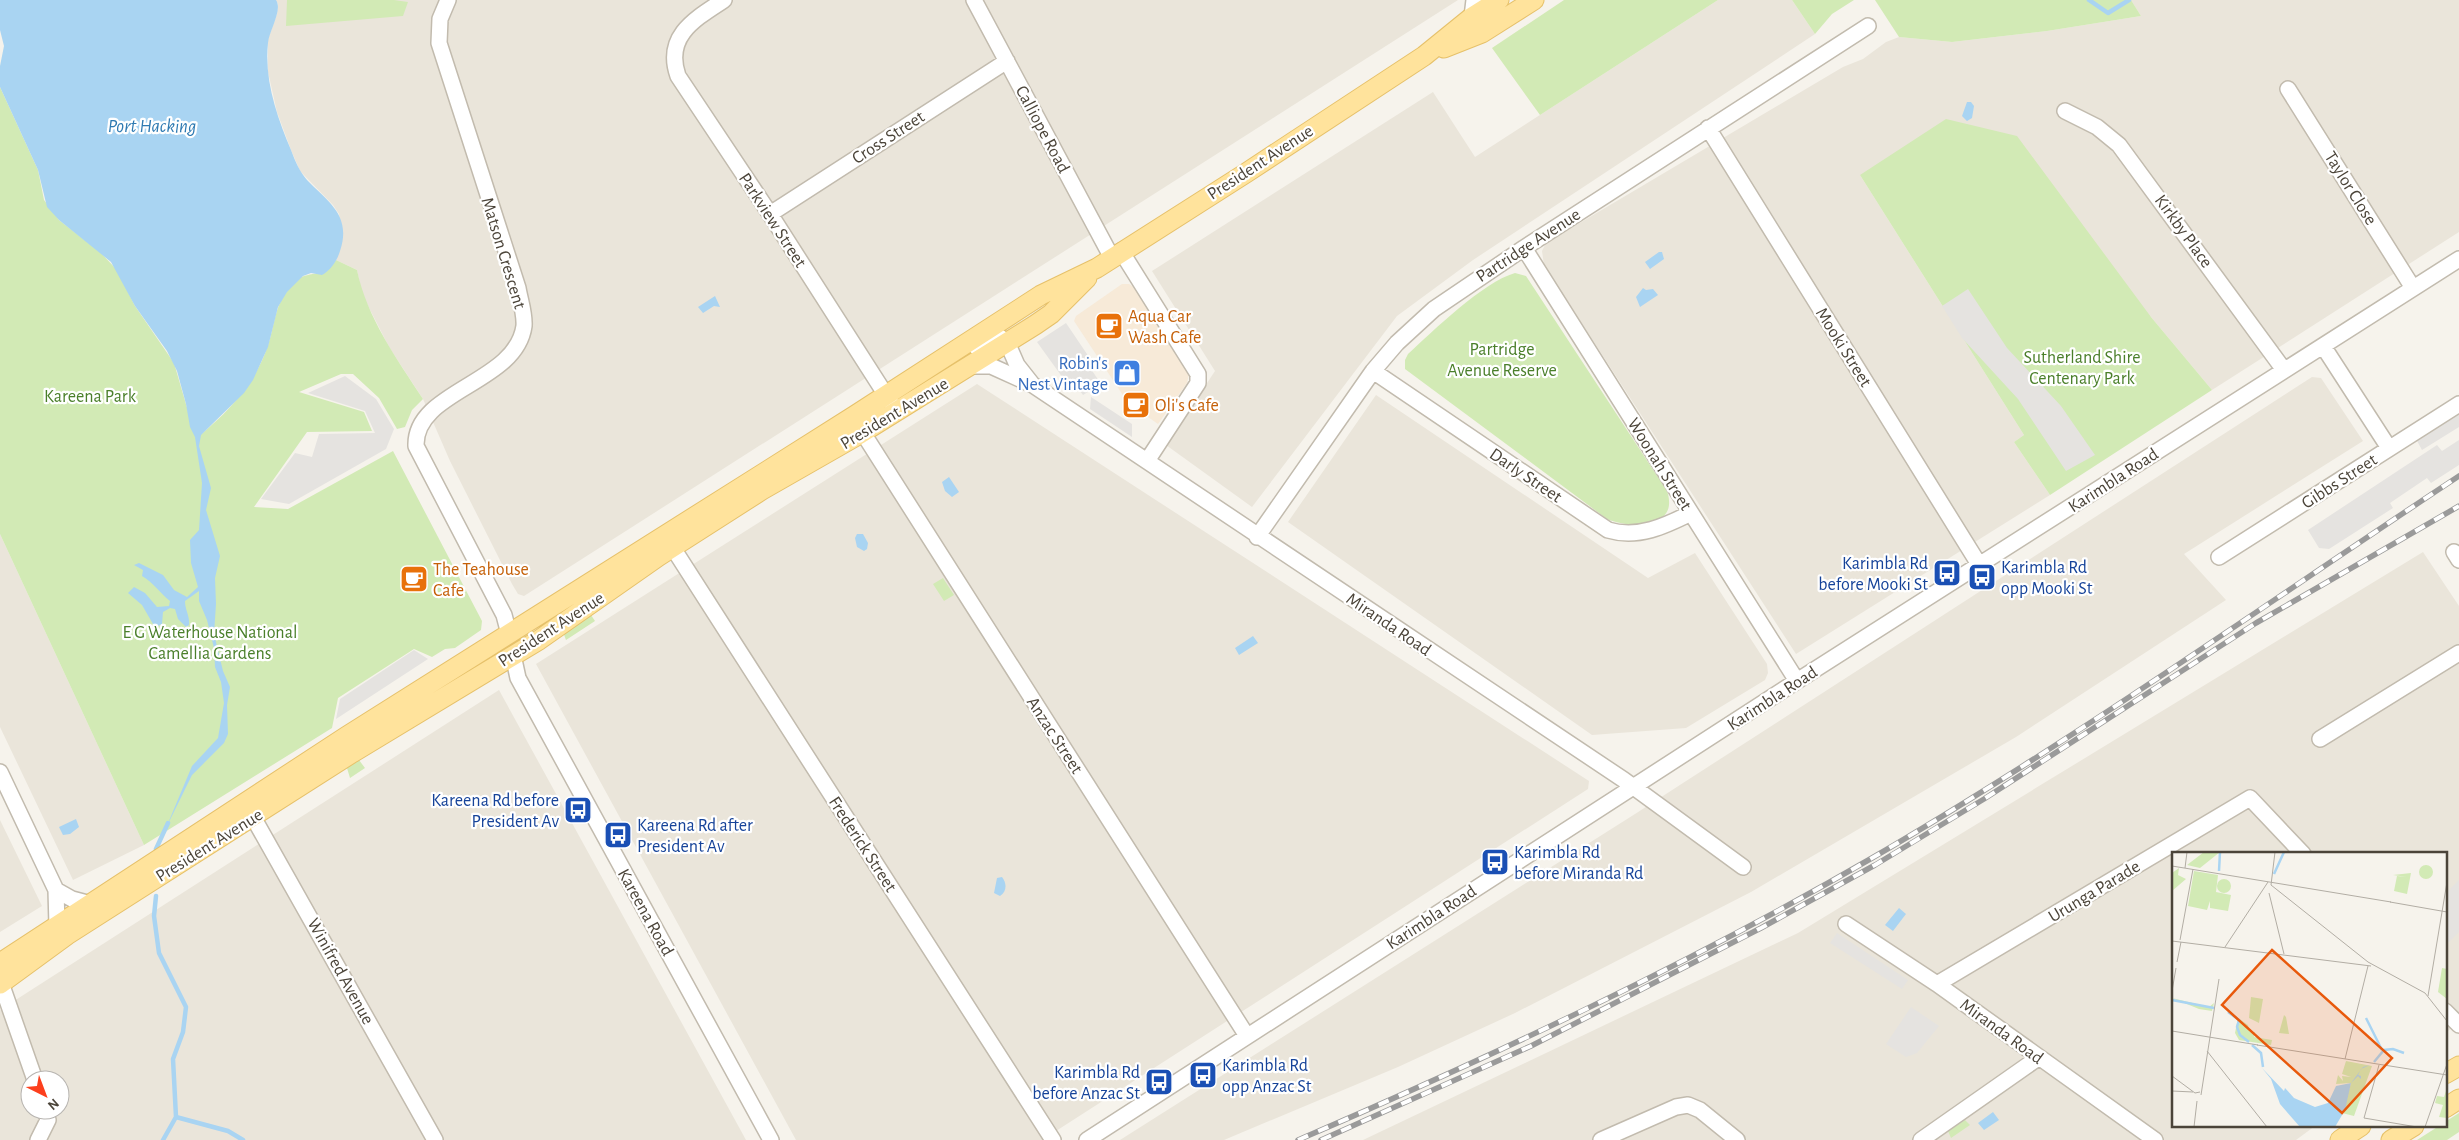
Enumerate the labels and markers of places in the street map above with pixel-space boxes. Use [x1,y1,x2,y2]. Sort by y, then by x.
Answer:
place label: Aqua Car Wash Cafe [1128,308,1201,347]
cafe icon: Aqua Car Wash Cafe [1094,311,1124,341]
place label: Robin's Nest Vintage [1017,355,1108,394]
shop icon: Robin's Nest Vintage [1112,358,1142,388]
cafe icon: Oli's Cafe [1121,390,1151,420]
place label: Oli's Cafe [1155,397,1219,415]
place label: Karimbla Rd before Mooki St [1818,555,1928,594]
bus stop icon: Karimbla Rd before Mooki St [1932,558,1962,588]
place label: Karimbla Rd opp Mooki St [2001,559,2093,598]
place label: The Teahouse Cafe [433,561,529,600]
bus stop icon: Karimbla Rd opp Mooki St [1967,562,1997,592]
cafe icon: The Teahouse Cafe [399,564,429,594]
place label: Kareena Rd before President Av [431,792,559,831]
bus stop icon: Kareena Rd before President Av [563,795,593,825]
place label: Kareena Rd after President Av [637,817,753,856]
bus stop icon: Kareena Rd after President Av [603,820,633,850]
place label: Karimbla Rd before Miranda Rd [1514,844,1643,883]
bus stop icon: Karimbla Rd before Miranda Rd [1480,847,1510,877]
place label: Karimbla Rd opp Anzac St [1222,1057,1312,1096]
bus stop icon: Karimbla Rd opp Anzac St [1188,1060,1218,1090]
place label: Karimbla Rd before Anzac St [1032,1064,1140,1103]
bus stop icon: Karimbla Rd before Anzac St [1144,1067,1174,1097]

